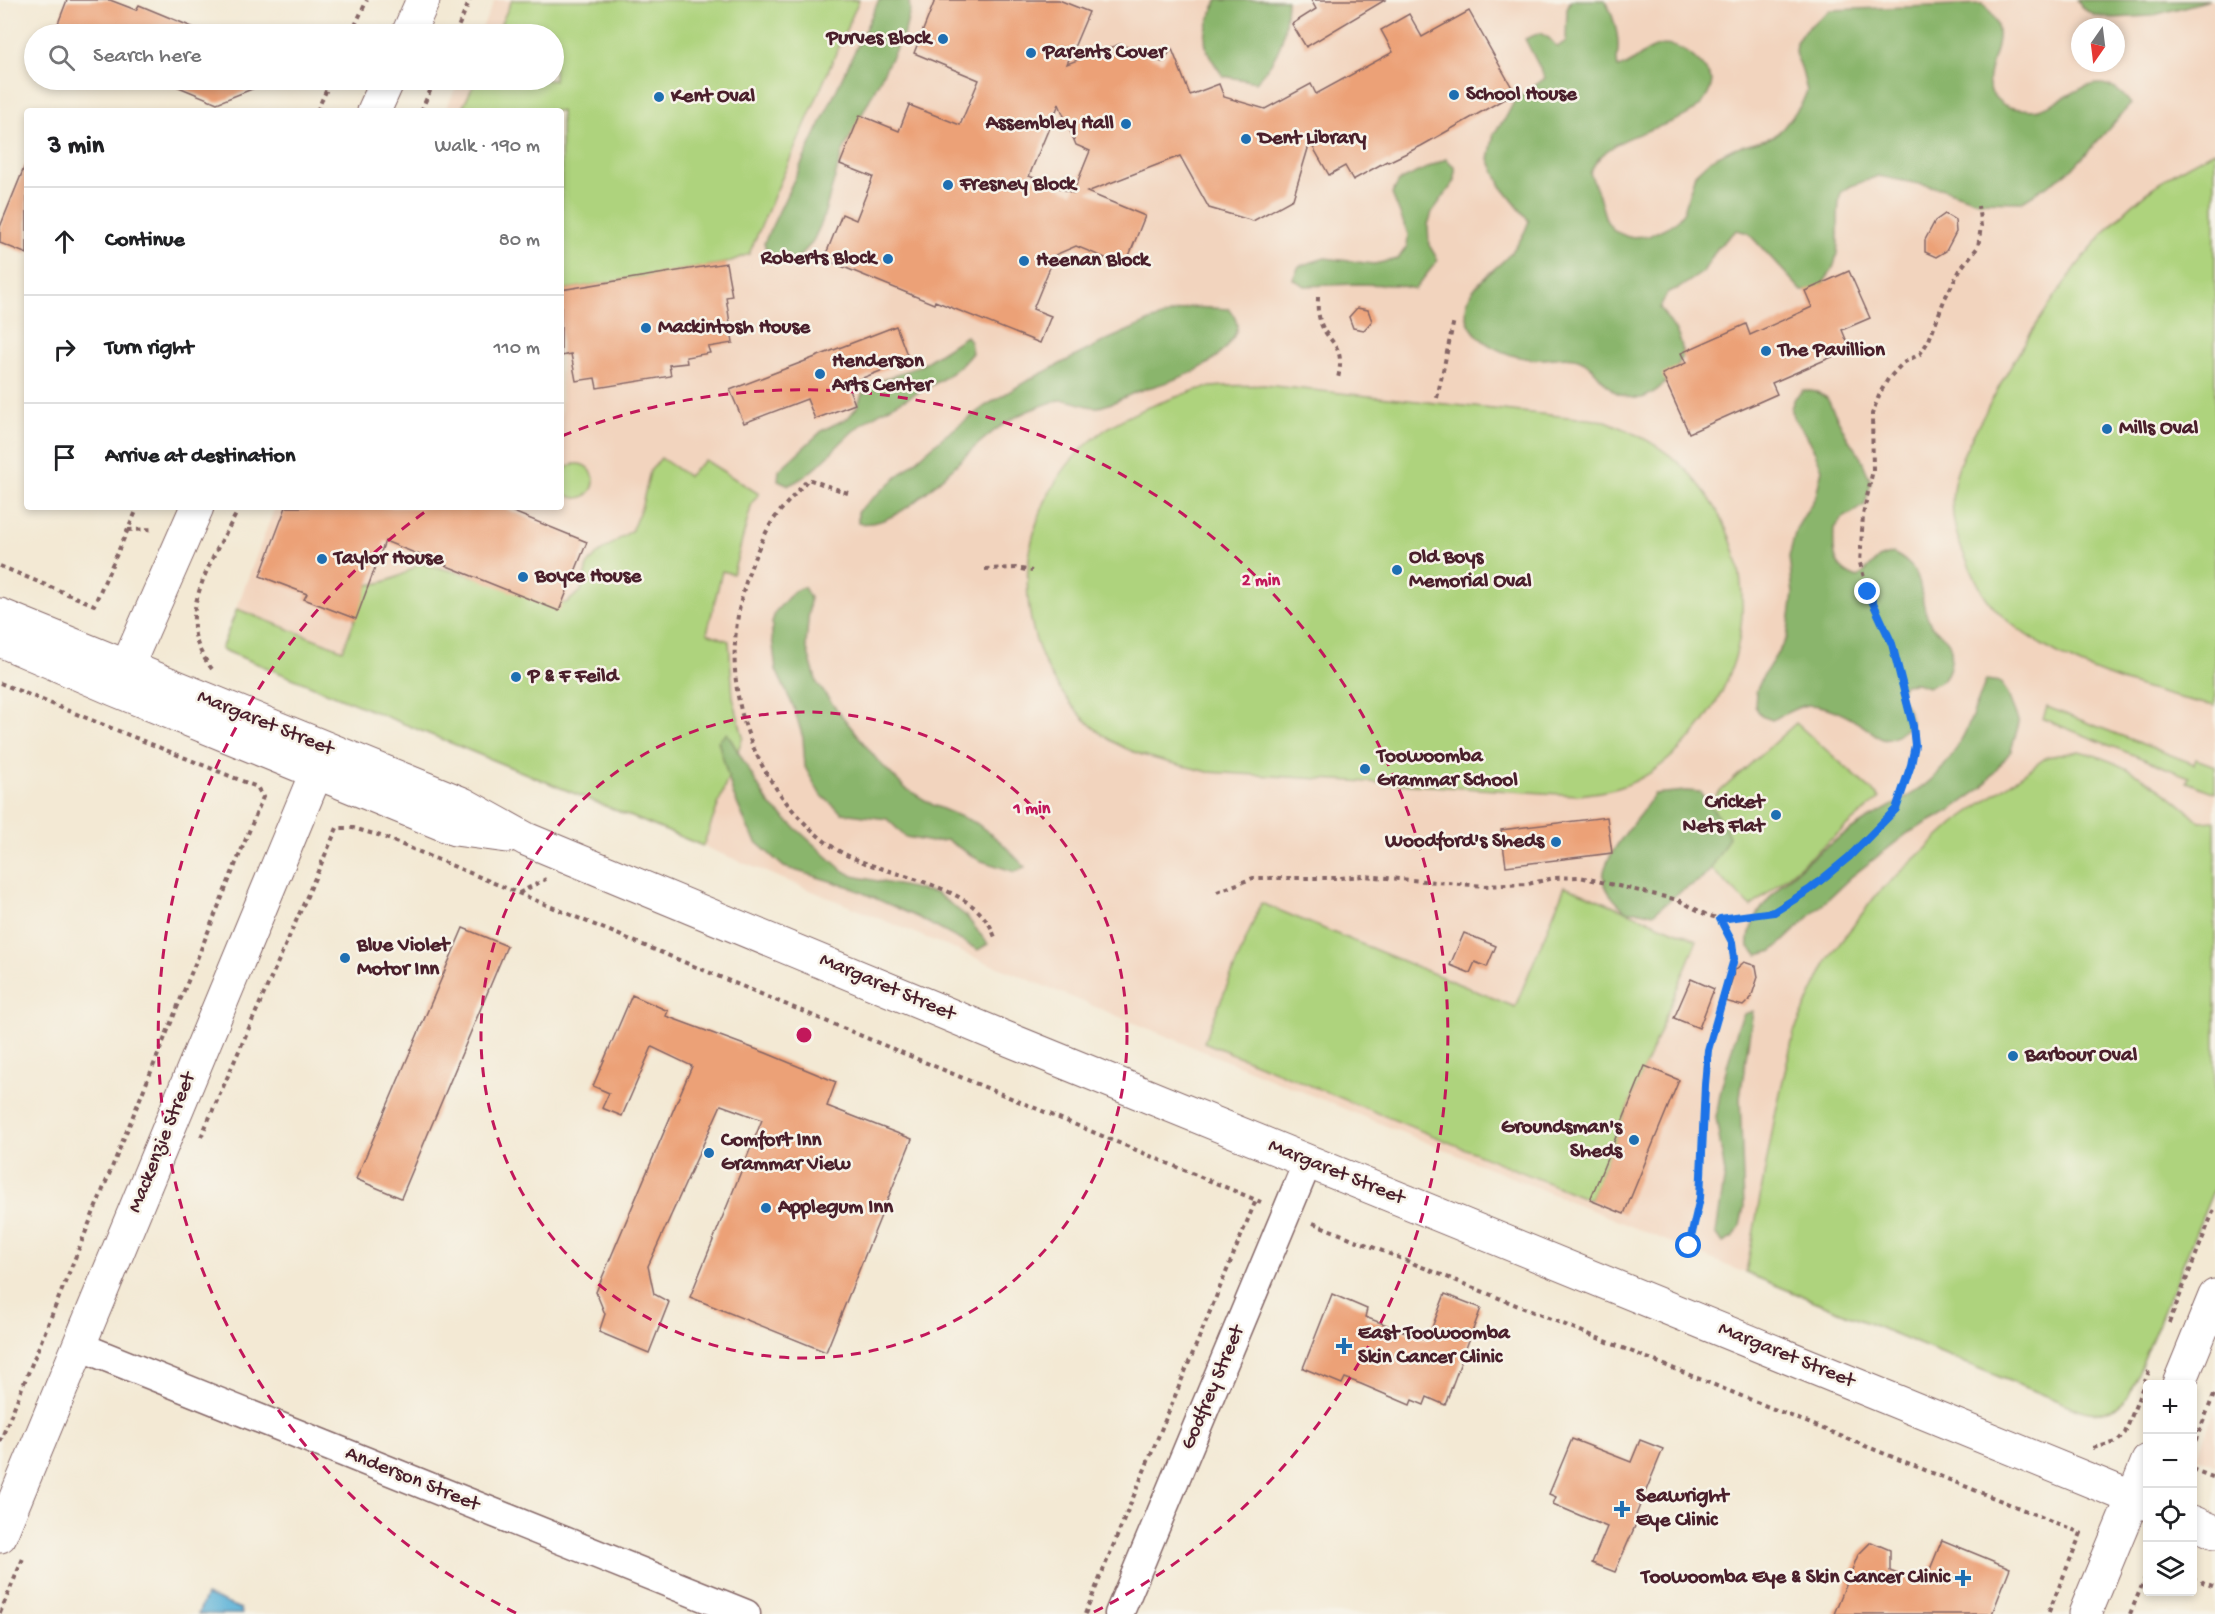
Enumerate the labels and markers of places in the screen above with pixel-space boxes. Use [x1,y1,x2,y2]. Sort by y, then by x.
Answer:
place label: Purves Block [826,27,934,52]
marker: Purves Block [936,32,950,46]
place label: Parents Cover [1042,41,1168,66]
marker: Parents Cover [1024,46,1038,60]
place label: School House [1466,83,1578,108]
place label: Kent Oval [670,85,755,110]
marker: School House [1447,88,1461,102]
marker: Kent Oval [652,90,666,104]
place label: Assembley Hall [985,112,1114,137]
marker: Assembley Hall [1119,117,1133,131]
place label: Dent Library [1256,127,1367,152]
marker: Dent Library [1239,132,1253,146]
place label: Fresney Block [959,173,1078,198]
marker: Fresney Block [941,178,955,192]
place label: Roberts Block [760,247,879,272]
place label: Heenan Block [1036,249,1152,274]
marker: Roberts Block [881,252,895,266]
marker: Heenan Block [1017,254,1031,268]
place label: Mackintosh House [658,316,811,341]
marker: Mackintosh House [639,321,653,335]
place label: The Pavillion [1776,339,1886,364]
marker: The Pavillion [1759,344,1773,358]
place label: Henderson Arts Center [831,350,935,399]
marker: Henderson Arts Center [813,367,827,381]
place label: Mills Oval [2119,417,2199,442]
marker: Mills Oval [2100,422,2114,436]
place label: Old Boys Memorial Oval [1409,546,1532,595]
place label: Taylor House [332,547,444,572]
marker: Taylor House [315,552,329,566]
marker: Old Boys Memorial Oval [1390,563,1404,577]
place label: Boyce House [534,565,642,590]
marker: Boyce House [516,570,530,584]
place label: P & F Feild [527,665,621,690]
marker: P & F Feild [509,670,523,684]
place label: Toowoomba Grammar School [1375,745,1518,794]
marker: Toowoomba Grammar School [1358,762,1372,776]
place label: Cricket Nets Flat [1683,791,1766,840]
marker: Cricket Nets Flat [1769,808,1783,822]
place label: Woodford's Sheds [1384,830,1545,855]
marker: Woodford's Sheds [1549,835,1563,849]
place label: Blue Violet Motor Inn [356,934,452,983]
marker: Blue Violet Motor Inn [338,951,352,965]
centre of rings [794,1025,814,1045]
place label: Barbour Oval [2024,1044,2138,1069]
marker: Barbour Oval [2006,1049,2020,1063]
place label: Groundsman's Sheds [1501,1116,1623,1165]
place label: Comfort Inn Grammar View [720,1129,851,1178]
marker: Groundsman's Sheds [1627,1133,1641,1147]
marker: Comfort Inn Grammar View [702,1146,716,1160]
place label: Applegum Inn [777,1196,894,1221]
marker: Applegum Inn [759,1201,773,1215]
place label: East Toowoomba Skin Cancer Clinic [1358,1322,1511,1371]
marker: East Toowoomba Skin Cancer Clinic [1335,1337,1353,1355]
place label: Seawright Eye Clinic [1636,1485,1731,1534]
marker: Seawright Eye Clinic [1613,1500,1631,1518]
place label: Toowoomba Eye & Skin Cancer Clinic [1639,1566,1952,1591]
marker: Toowoomba Eye & Skin Cancer Clinic [1954,1569,1972,1587]

